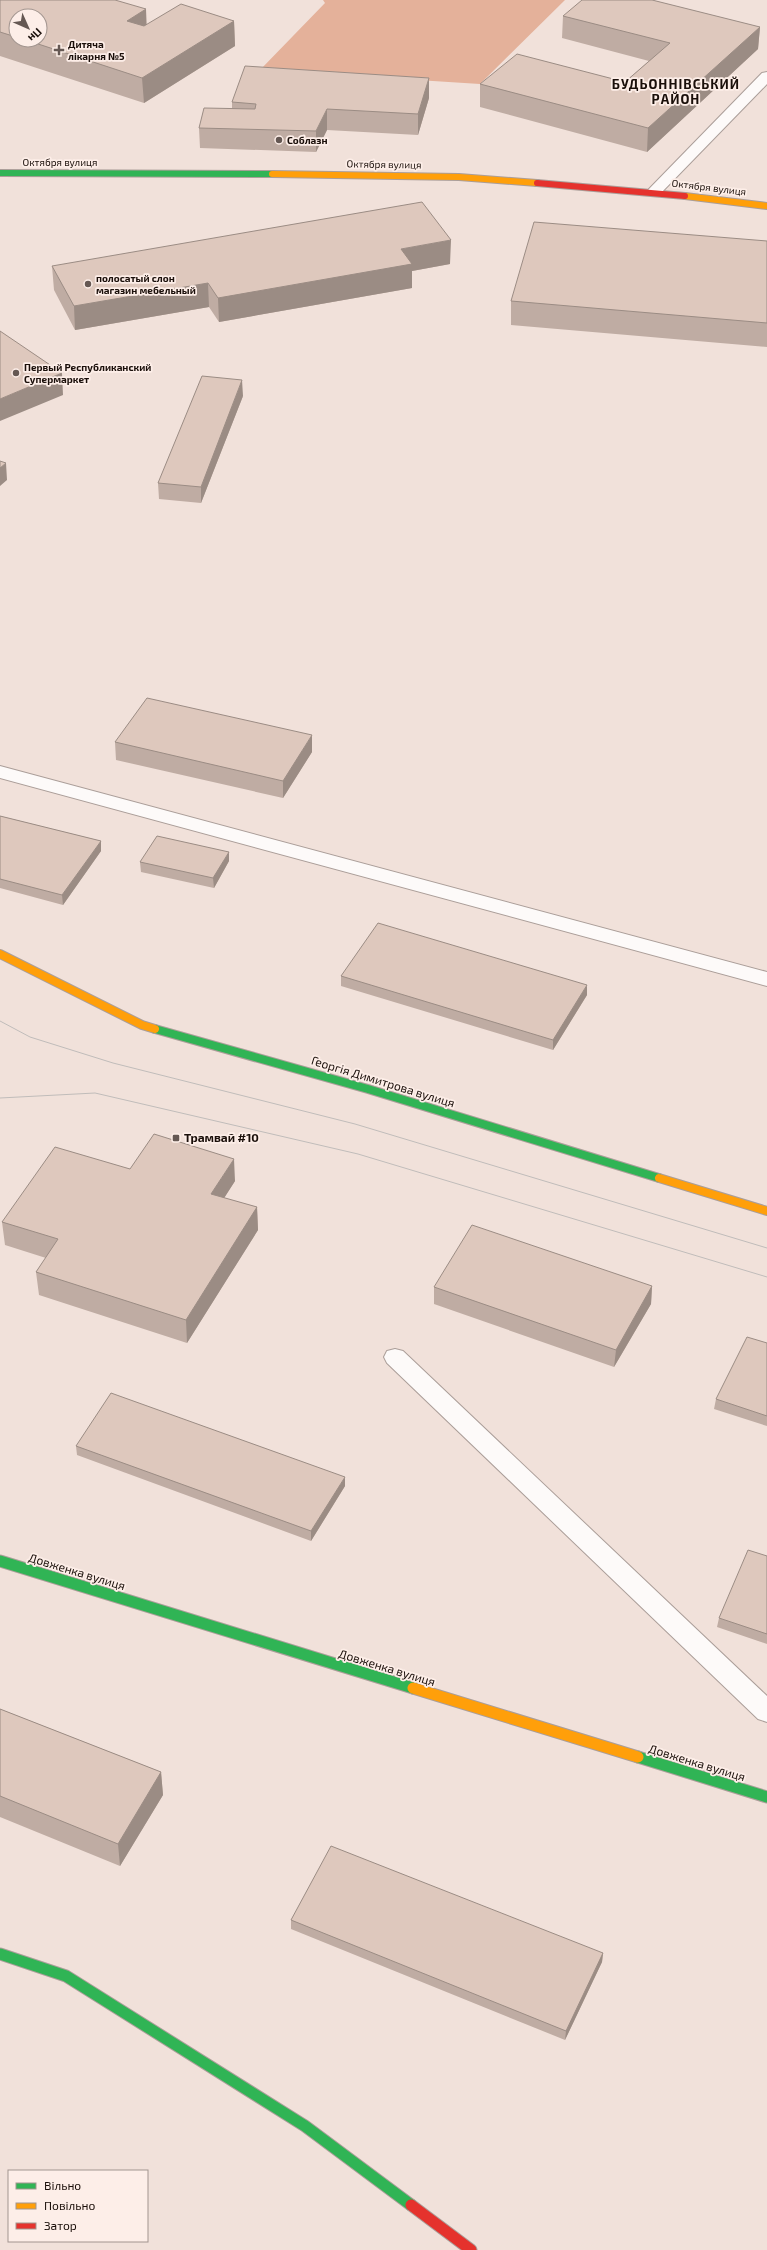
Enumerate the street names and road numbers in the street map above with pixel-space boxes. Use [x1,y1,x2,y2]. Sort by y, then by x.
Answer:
street label: Октября вулиця [23,156,97,169]
street label: Октября вулиця [346,157,422,172]
street label: Октября вулиця [671,176,747,199]
street label: Георгія Димитрова вулиця [309,1053,457,1111]
street label: Довженка вулиця [27,1550,127,1593]
street label: Довженка вулиця [337,1646,437,1689]
street label: Довженка вулиця [647,1741,747,1784]

